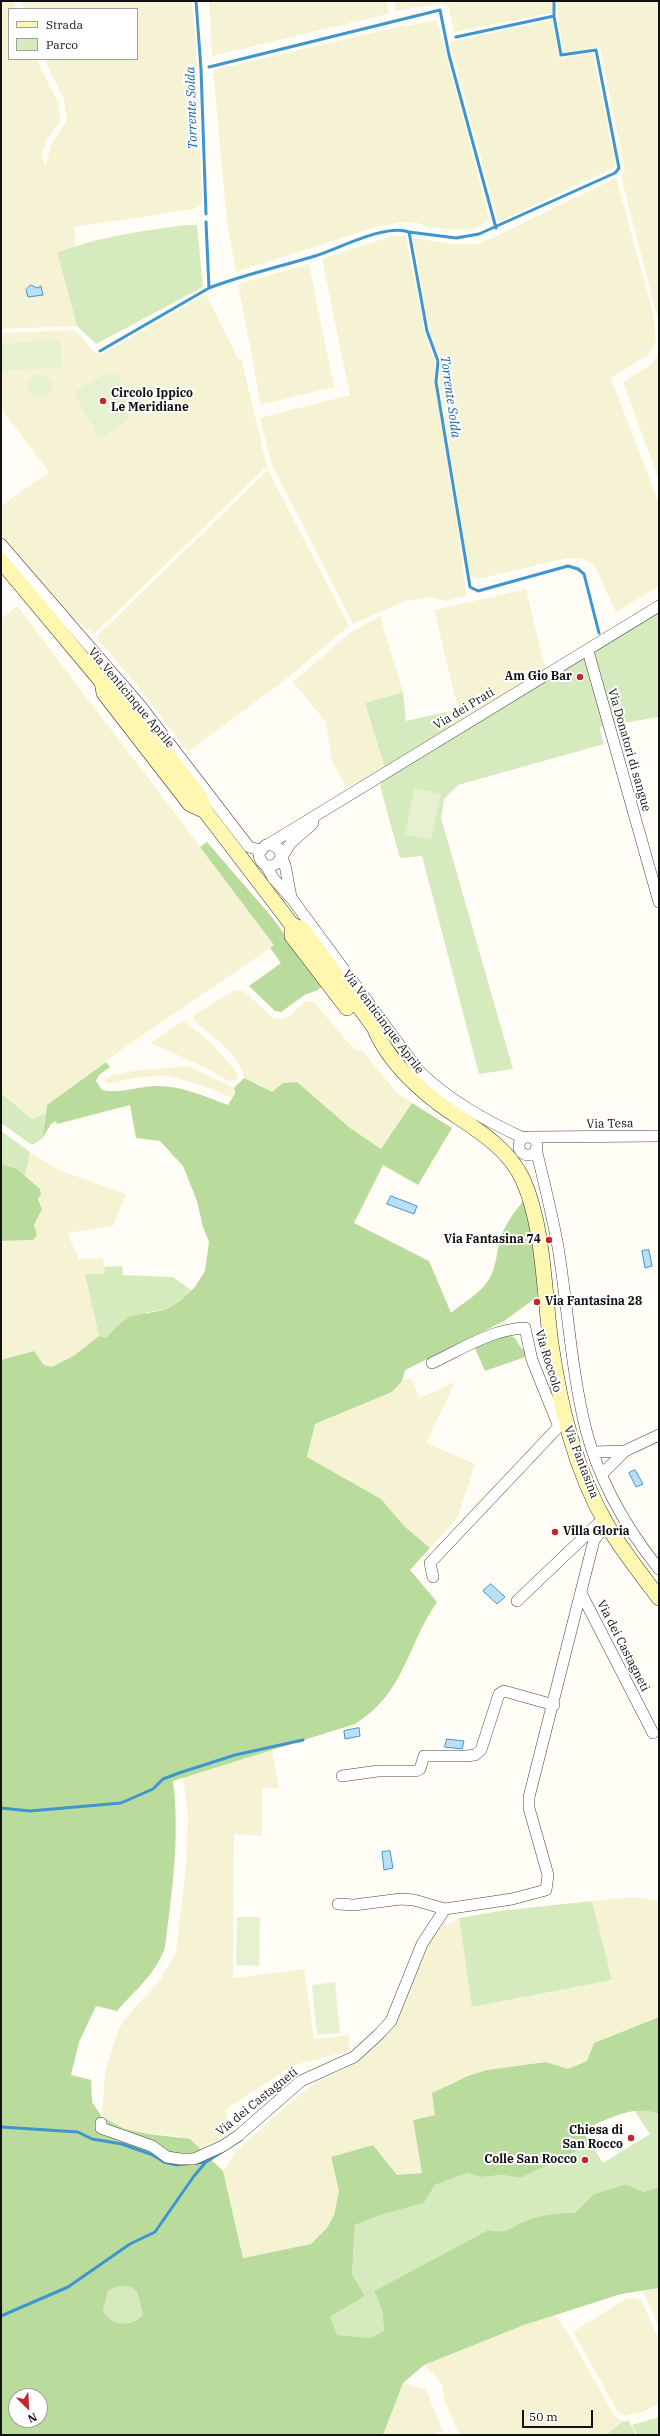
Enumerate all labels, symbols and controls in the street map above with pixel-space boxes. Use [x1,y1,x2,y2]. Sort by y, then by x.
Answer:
legend [8,8,138,60]
text: Strada [46,17,83,32]
text: Parco [46,37,78,52]
water label: Torrente Solda [183,66,201,150]
water label: Torrente Solda [437,355,463,439]
place label: Circolo Ippico Le Meridiane [111,387,193,415]
marker: Circolo Ippico Le Meridiane [98,396,108,406]
street label: Via Venticinque Aprile [85,645,177,751]
place label: Am Gio Bar [505,670,572,684]
marker: Am Gio Bar [575,672,585,682]
street label: Via dei Prati [431,685,497,733]
street label: Via Donatori di sangue [605,687,653,813]
street label: Via Venticinque Aprile [339,967,427,1077]
street label: Via Tesa [586,1116,634,1132]
place label: Via Fantasina 74 [444,1233,541,1247]
marker: Via Fantasina 74 [544,1235,554,1245]
place label: Via Fantasina 28 [545,1295,642,1309]
marker: Via Fantasina 28 [532,1297,542,1307]
street label: Via Roccolo [532,1328,564,1394]
street label: Via Fantasina [561,1424,601,1500]
place label: Villa Gloria [563,1525,630,1539]
marker: Villa Gloria [550,1527,560,1537]
street label: Via dei Castagneti [594,1598,652,1694]
street label: Via dei Castagneti [213,2065,301,2139]
place label: Chiesa di San Rocco [563,2124,623,2152]
marker: Chiesa di San Rocco [626,2133,636,2143]
place label: Colle San Rocco [484,2153,577,2167]
marker: Colle San Rocco [580,2155,590,2165]
north arrow [8,2388,48,2428]
scale bar [524,2402,595,2428]
text: 50 m [529,2409,558,2424]
text: N [26,2410,39,2426]

